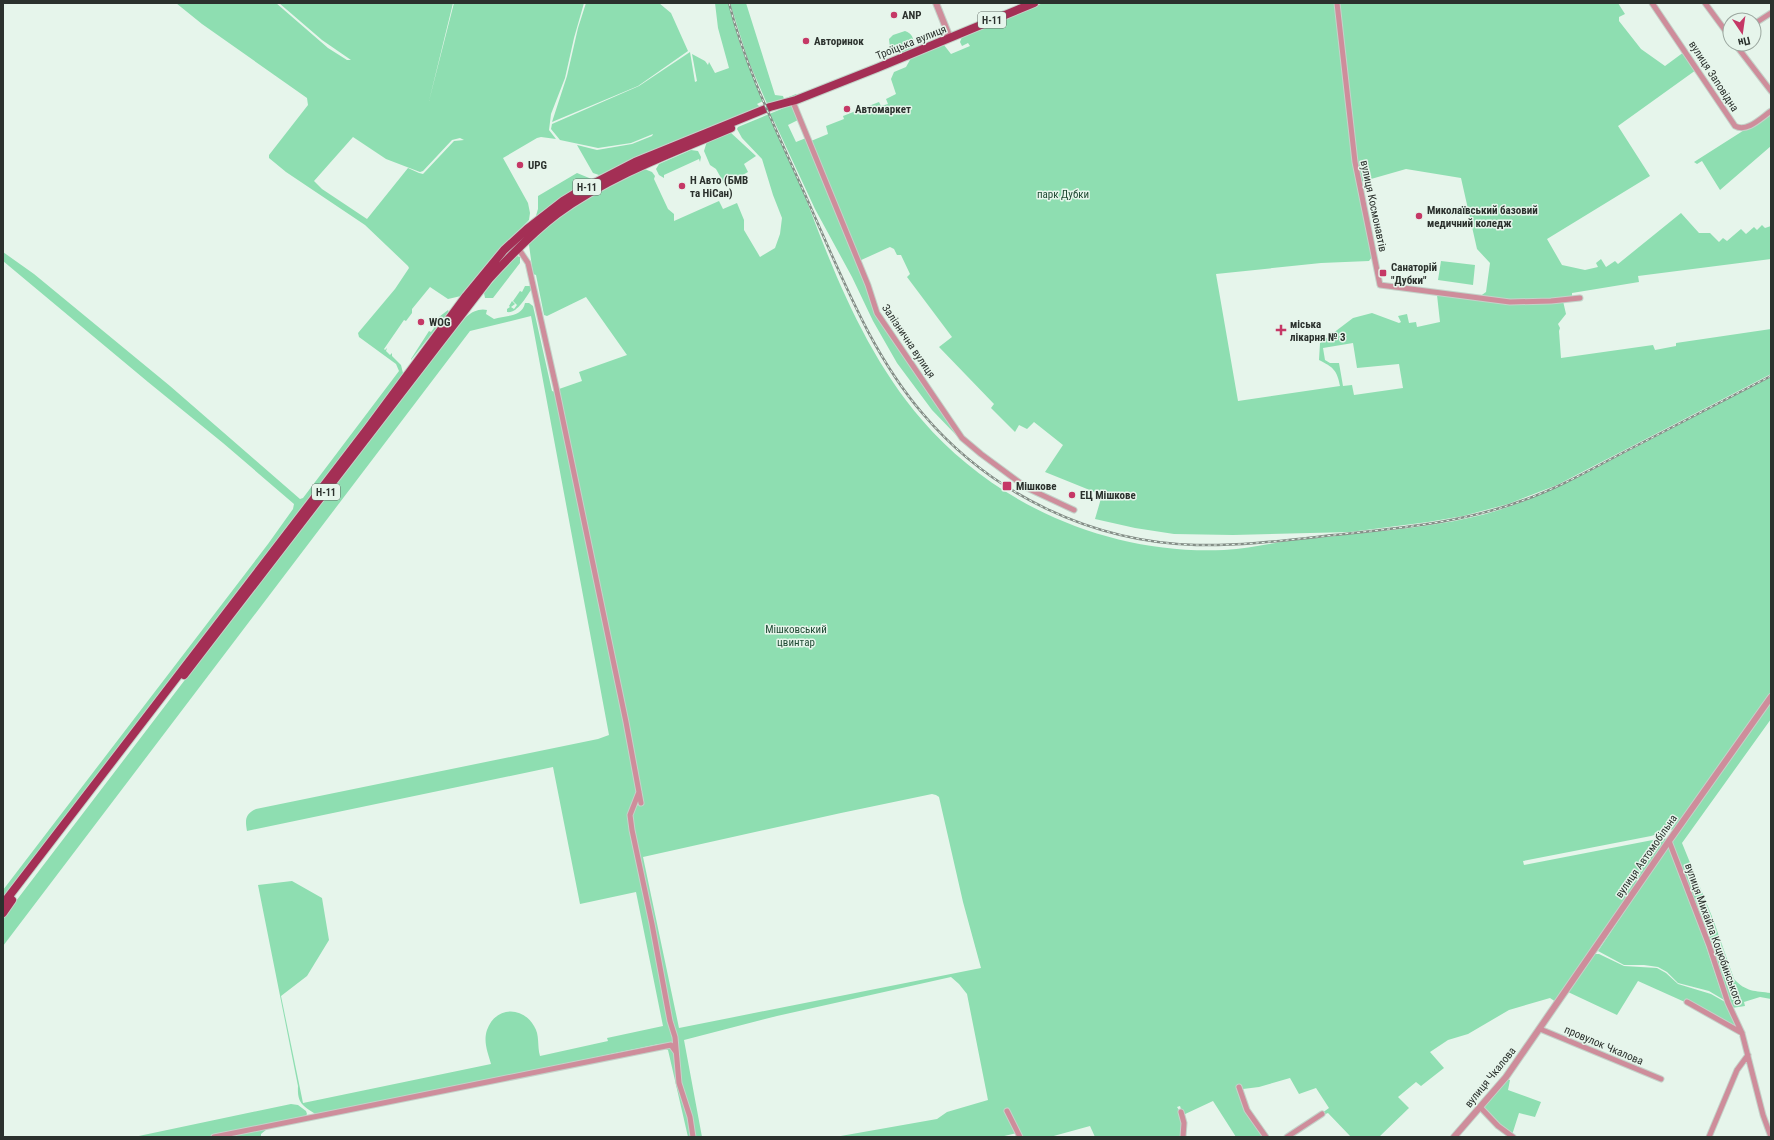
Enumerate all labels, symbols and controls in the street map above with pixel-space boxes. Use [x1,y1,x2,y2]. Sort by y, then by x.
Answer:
place label: ANP [902,9,922,22]
marker: ANP [889,10,899,20]
road number: Н-11 [978,12,1006,28]
north arrow [1722,12,1762,52]
street label: Троїцька вулиця [874,22,948,63]
text: Пн [1737,34,1752,49]
place label: Авторинок [814,35,864,48]
marker: Авторинок [801,36,811,46]
street label: вулиця Заповідна [1686,38,1741,114]
place label: Автомаркет [855,103,911,116]
marker: Автомаркет [842,104,852,114]
place label: UPG [528,159,547,172]
street label: вулиця Космонавтів [1357,159,1390,253]
marker: UPG [515,160,525,170]
place label: Н Авто (БМВ та НіСан) [690,174,748,200]
road number: Н-11 [573,179,601,195]
marker: Н Авто (БМВ та НіСан) [677,181,687,191]
park label: парк Дубки [1037,188,1089,201]
place label: Миколаївський базовий медичний коледж [1427,204,1538,230]
marker: Миколаївський базовий медичний коледж [1414,211,1424,221]
place label: Санаторій "Дубки" [1391,261,1437,287]
marker: Санаторій "Дубки" [1378,268,1388,278]
street label: Залізнична вулиця [879,302,938,381]
place label: WOG [429,316,450,329]
marker: WOG [416,317,426,327]
place label: міська лікарня № 3 [1290,318,1346,344]
marker: міська лікарня № 3 [1275,324,1287,336]
marker: Мішкове [1001,480,1013,492]
place label: Мішкове [1016,480,1057,493]
road number: Н-11 [312,484,340,500]
place label: ЕЦ Мішкове [1080,489,1136,502]
marker: ЕЦ Мішкове [1067,490,1077,500]
park label: Мішковський цвинтар [765,623,827,649]
street label: вулиця Автомобільна [1613,812,1680,900]
street label: вулиця Михайла Коцюбинського [1682,862,1745,1007]
street label: провулок Чкалова [1562,1023,1645,1068]
street label: вулиця Чкалова [1462,1045,1519,1110]

